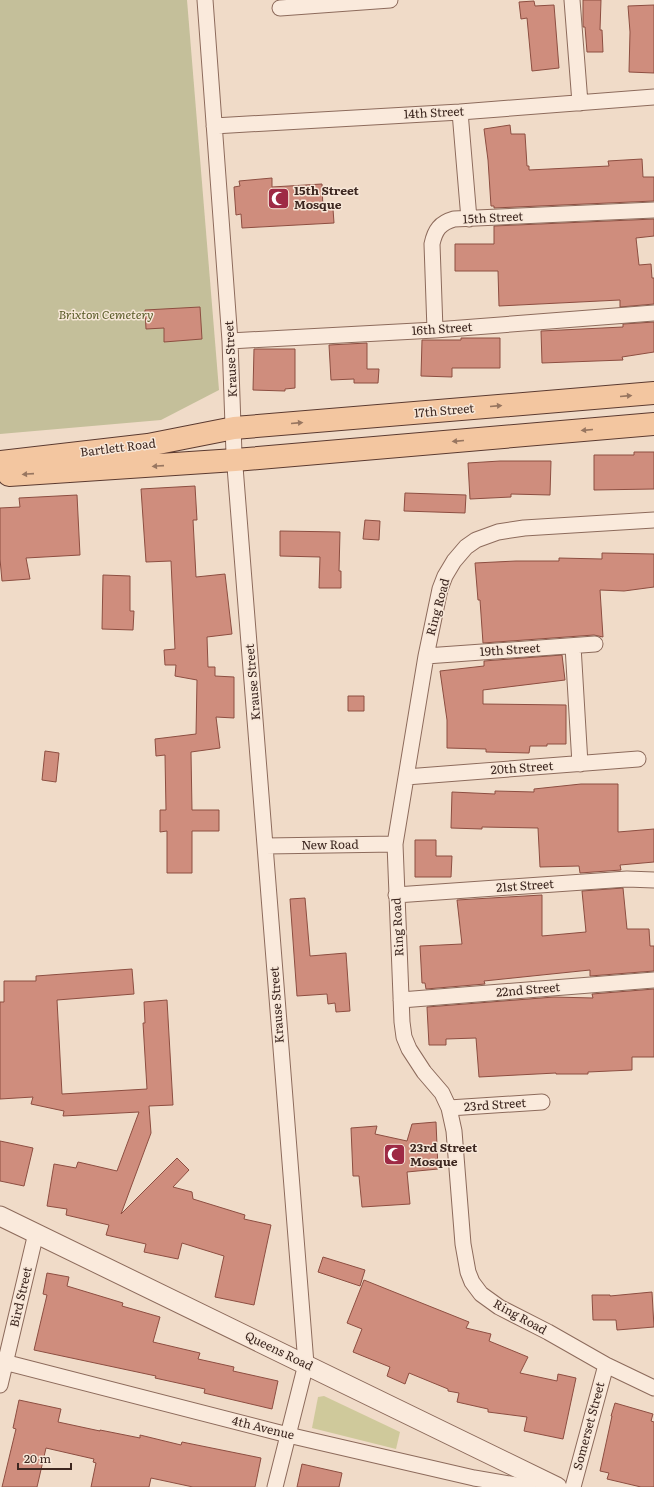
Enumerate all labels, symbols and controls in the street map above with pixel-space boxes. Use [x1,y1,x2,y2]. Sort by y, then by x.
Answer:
street label: 14th Street [403,101,465,123]
place label: 15th Street Mosque [294,181,360,213]
mosque icon: 15th Street Mosque [266,185,292,211]
street label: 15th Street [462,206,524,228]
park label: Brixton Cemetery [59,305,153,323]
street label: 16th Street [411,317,473,339]
street label: Krause Street [219,320,241,398]
one-way arrow [620,392,632,399]
street label: 17th Street [413,398,475,422]
one-way arrow [490,403,502,410]
one-way arrow [291,419,303,426]
one-way arrow [581,426,593,433]
street label: Bartlett Road [79,433,157,461]
one-way arrow [452,437,464,444]
one-way arrow [152,462,164,469]
one-way arrow [22,471,34,478]
street label: Ring Road [421,575,454,637]
street label: 19th Street [479,638,541,660]
street label: Krause Street [240,643,264,721]
street label: 20th Street [490,756,554,778]
street label: New Road [301,834,359,853]
street label: 21st Street [495,874,555,896]
street label: Ring Road [386,897,408,957]
street label: Krause Street [264,966,288,1044]
street label: 22nd Street [495,977,561,1001]
street label: 23rd Street [463,1093,527,1115]
place label: 23rd Street Mosque [410,1138,478,1170]
mosque icon: 23rd Street Mosque [382,1142,408,1168]
street label: Bird Street [4,1265,36,1329]
street label: Ring Road [490,1294,551,1339]
street label: Queens Road [242,1326,317,1375]
street label: Somerset Street [568,1380,608,1472]
street label: 4th Avenue [230,1411,296,1443]
scale bar [18,1445,71,1471]
text: 20 m [24,1449,51,1467]

